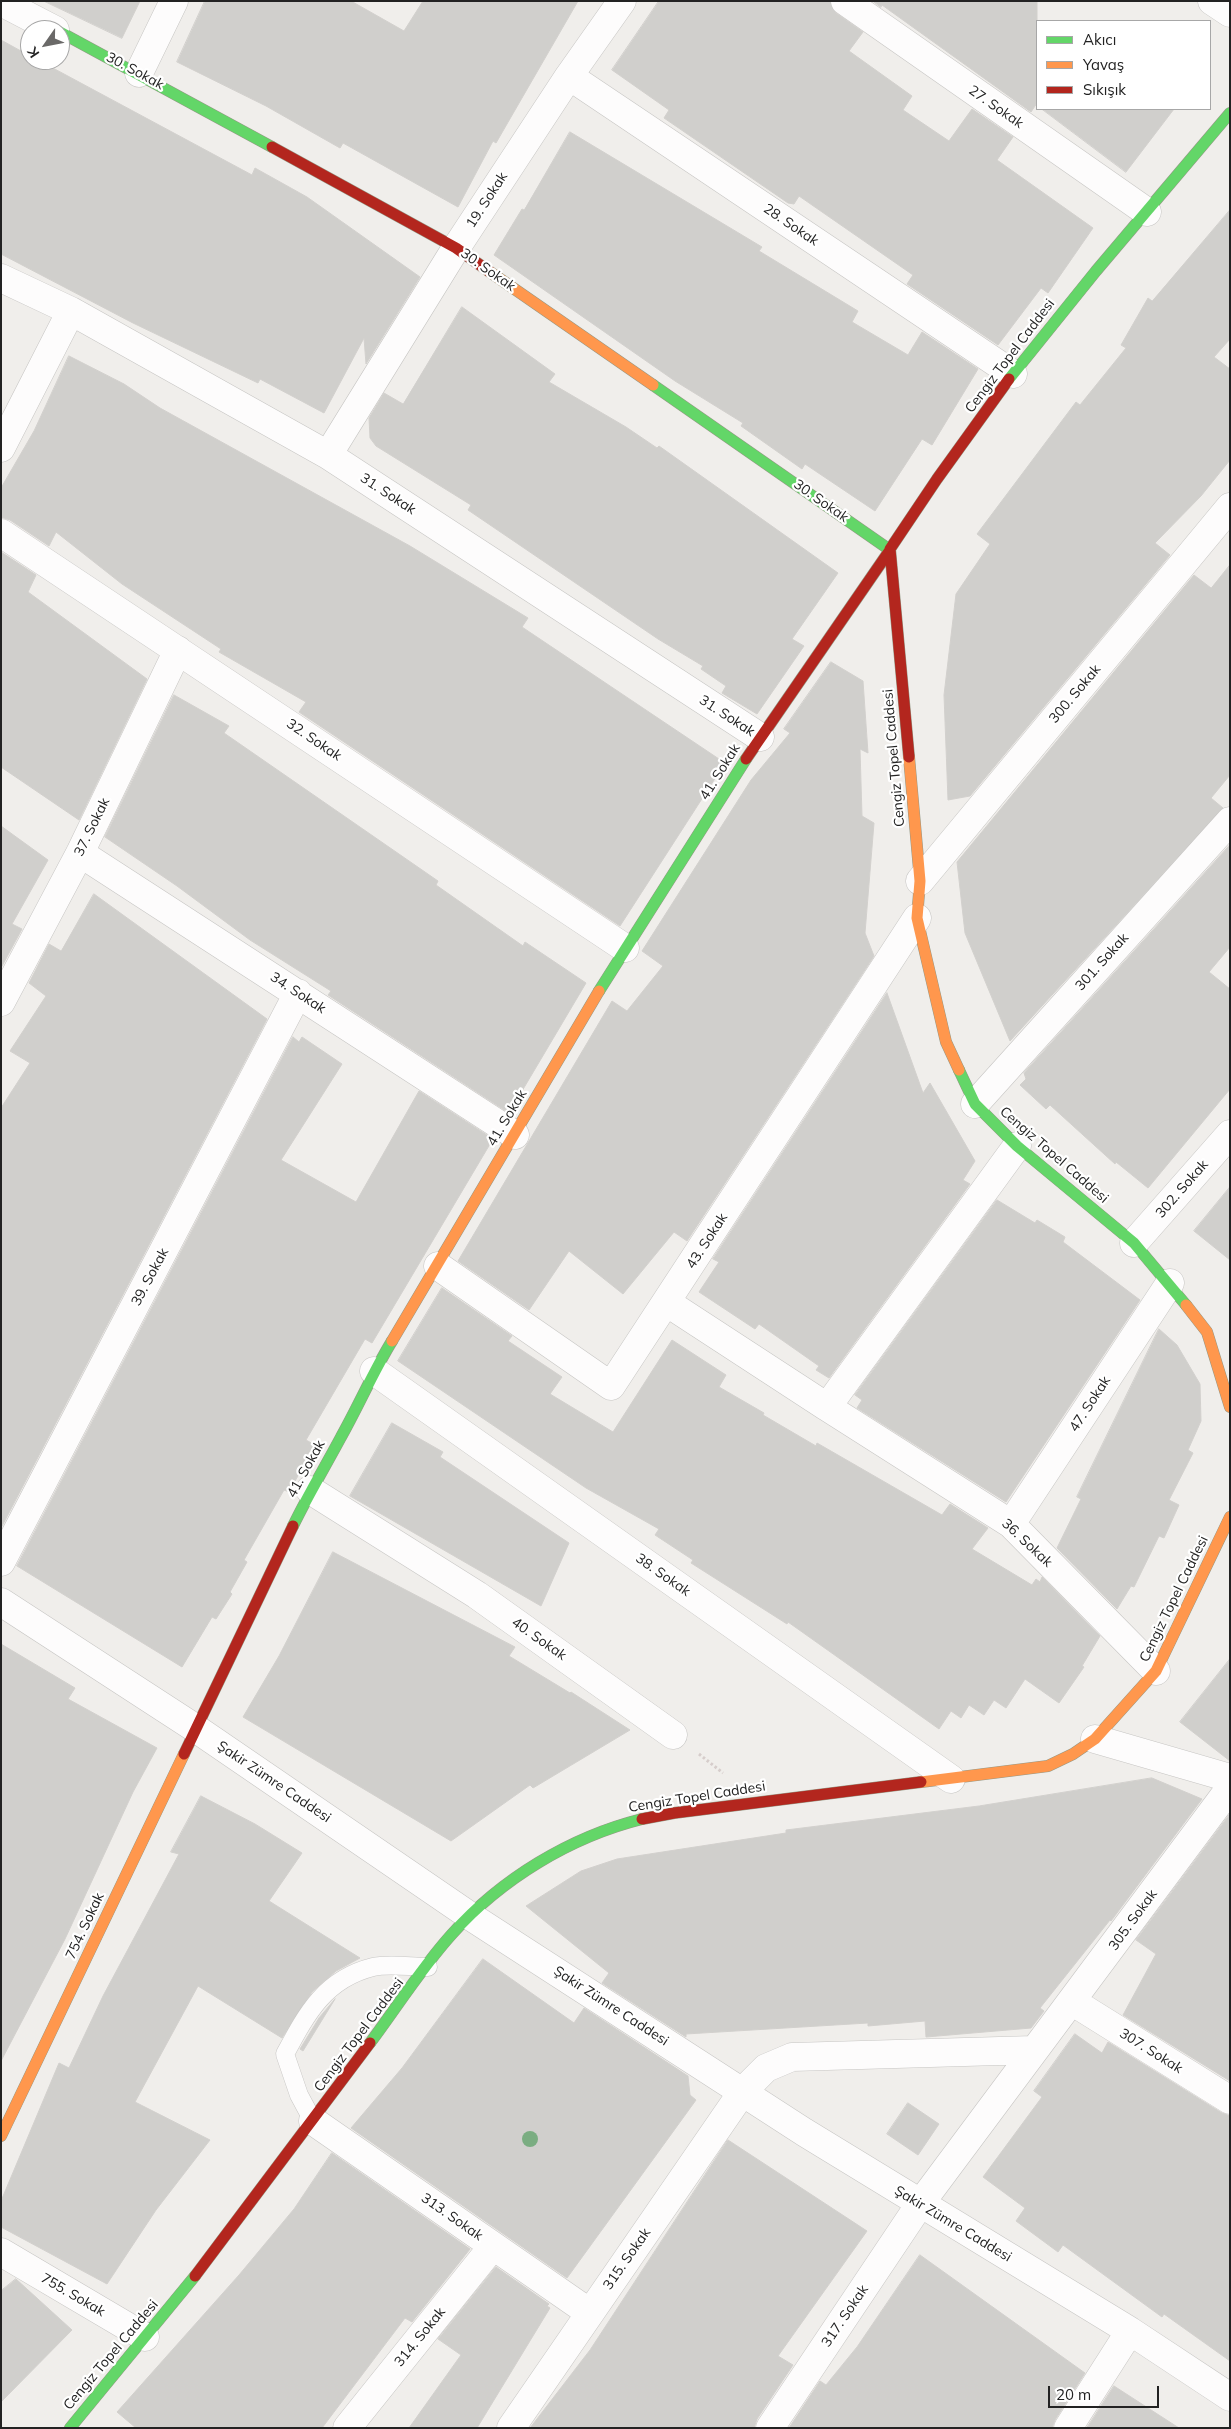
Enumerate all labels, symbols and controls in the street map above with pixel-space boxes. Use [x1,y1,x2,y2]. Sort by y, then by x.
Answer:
north arrow [20,20,70,70]
legend [1036,20,1211,110]
text: Akıcı [1083,30,1116,49]
text: K [23,44,43,61]
street label: 30. Sokak [103,49,167,93]
text: Yavaş [1083,55,1124,74]
text: Sıkışık [1083,80,1126,99]
street label: 27. Sokak [965,82,1027,132]
street label: 19. Sokak [463,169,511,231]
street label: 28. Sokak [760,200,822,250]
street label: 30. Sokak [457,245,519,295]
street label: Cengiz Topel Caddesi [962,296,1058,416]
street label: 31. Sokak [357,470,419,518]
street label: 30. Sokak [790,476,852,526]
street label: 300. Sokak [1046,661,1104,727]
street label: Cengiz Topel Caddesi [880,688,908,828]
street label: 31. Sokak [696,692,758,740]
street label: 32. Sokak [283,715,345,765]
street label: 41. Sokak [696,741,744,803]
street label: 37. Sokak [71,795,113,859]
street label: 301. Sokak [1072,930,1132,994]
street label: 34. Sokak [267,969,329,1017]
street label: 41. Sokak [484,1087,530,1149]
street label: Cengiz Topel Caddesi [996,1103,1112,1207]
street label: 302. Sokak [1152,1157,1212,1221]
street label: 43. Sokak [683,1210,731,1272]
street label: 39. Sokak [128,1245,172,1309]
street label: 47. Sokak [1066,1373,1114,1435]
street label: 41. Sokak [283,1437,329,1501]
street label: 36. Sokak [998,1515,1056,1571]
street label: Cengiz Topel Caddesi [1136,1533,1212,1665]
street label: 38. Sokak [632,1550,694,1600]
street label: 40. Sokak [508,1614,570,1664]
street label: Şakir Zümre Caddesi [214,1738,334,1826]
street label: Cengiz Topel Caddesi [627,1778,767,1816]
street label: 305. Sokak [1105,1886,1161,1954]
street label: 754. Sokak [62,1890,108,1962]
street label: Şakir Zümre Caddesi [550,1963,672,2049]
street label: Cengiz Topel Caddesi [311,1975,407,2095]
street label: 307. Sokak [1116,2025,1186,2077]
street label: Şakir Zümre Caddesi [891,2182,1015,2266]
street label: 313. Sokak [418,2190,486,2244]
street label: 315. Sokak [600,2225,654,2293]
street label: 755. Sokak [38,2270,108,2320]
street label: 317. Sokak [818,2282,872,2350]
street label: Cengiz Topel Caddesi [60,2297,162,2413]
street label: 314. Sokak [391,2304,449,2370]
scale bar [1051,2376,1162,2408]
text: 20 m [1056,2385,1091,2404]

